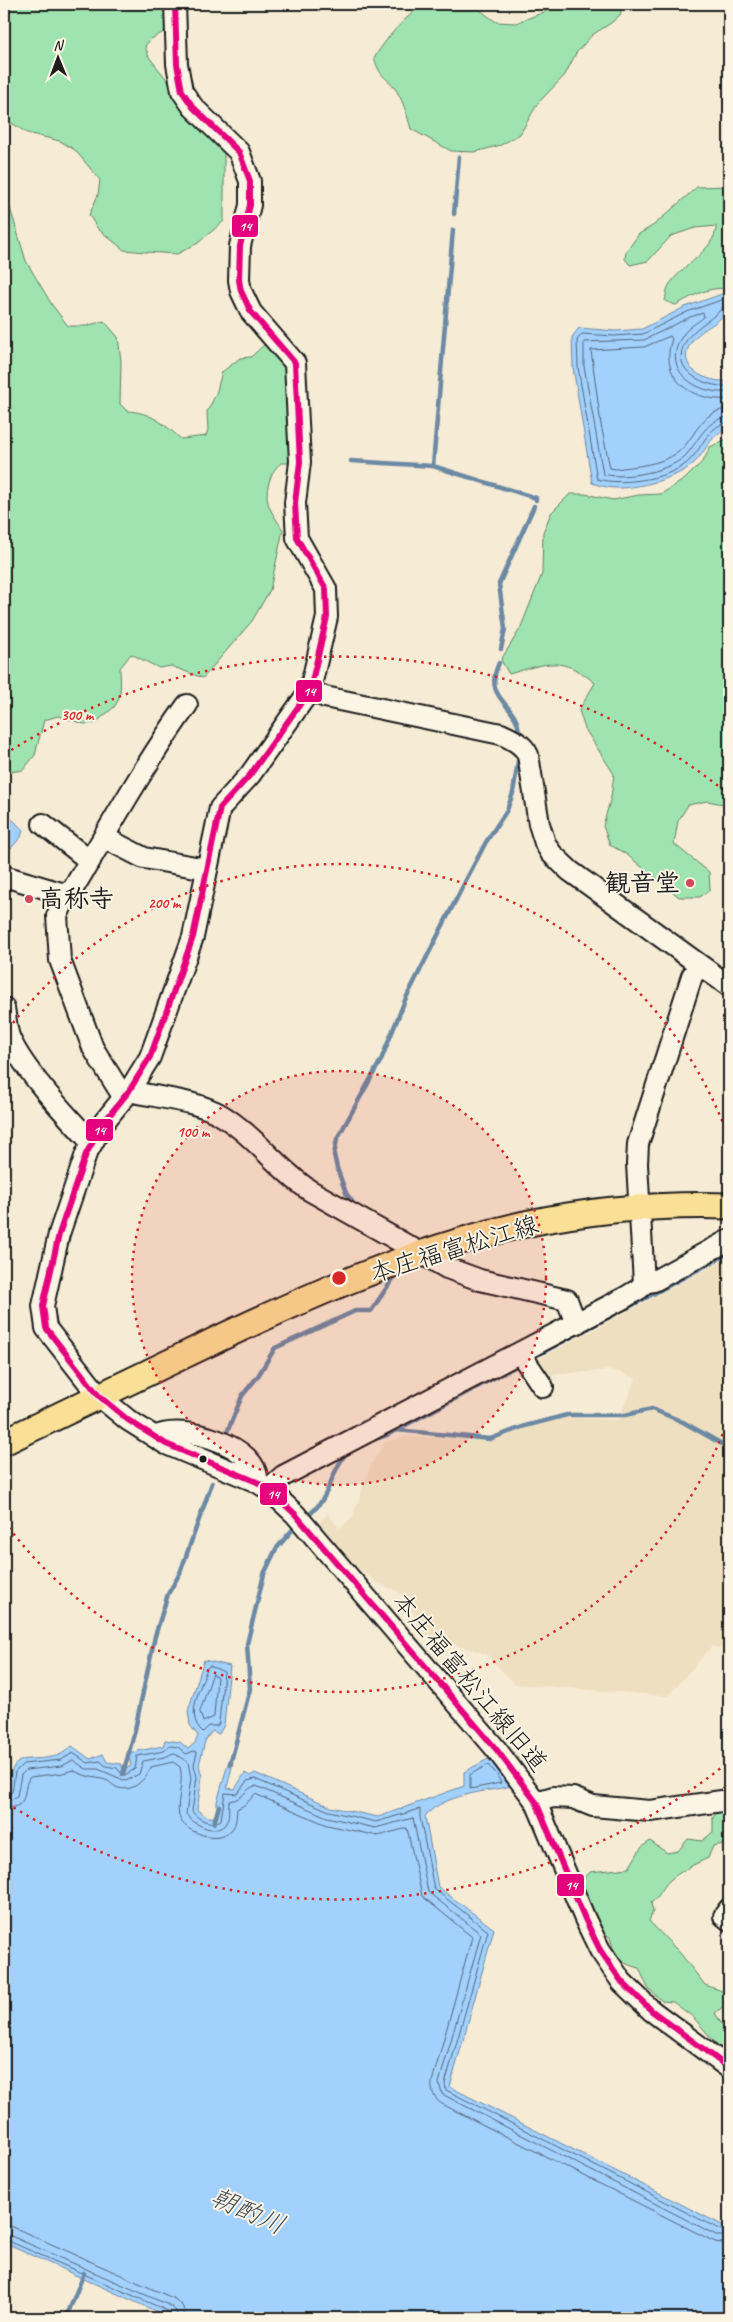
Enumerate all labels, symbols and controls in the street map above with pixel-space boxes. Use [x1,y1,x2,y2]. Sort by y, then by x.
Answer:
north arrow [32,32,82,82]
text: N [53,37,65,54]
line badge: 14 [231,214,259,238]
text: 14 [239,218,253,235]
line badge: 14 [295,679,323,703]
text: 14 [303,683,317,700]
text: 300 m [61,706,95,725]
place label: 観音堂 [605,867,680,899]
marker: 観音堂 [684,877,696,889]
place label: 高称寺 [39,883,114,915]
marker: 高称寺 [23,893,35,905]
text: 200 m [148,894,182,913]
line badge: 14 [85,1118,114,1142]
text: 14 [93,1122,107,1139]
text: 100 m [177,1123,211,1142]
street label: 本庄福富松江線 [366,1208,542,1290]
centre of rings [330,1269,348,1287]
unlabelled marker [198,1454,208,1464]
line badge: 14 [259,1482,288,1506]
text: 14 [267,1486,281,1503]
street label: 本庄福富松江線旧道 [385,1586,555,1778]
line badge: 14 [556,1873,585,1897]
text: 14 [565,1877,579,1894]
water label: 朝酌川 [206,2180,290,2242]

